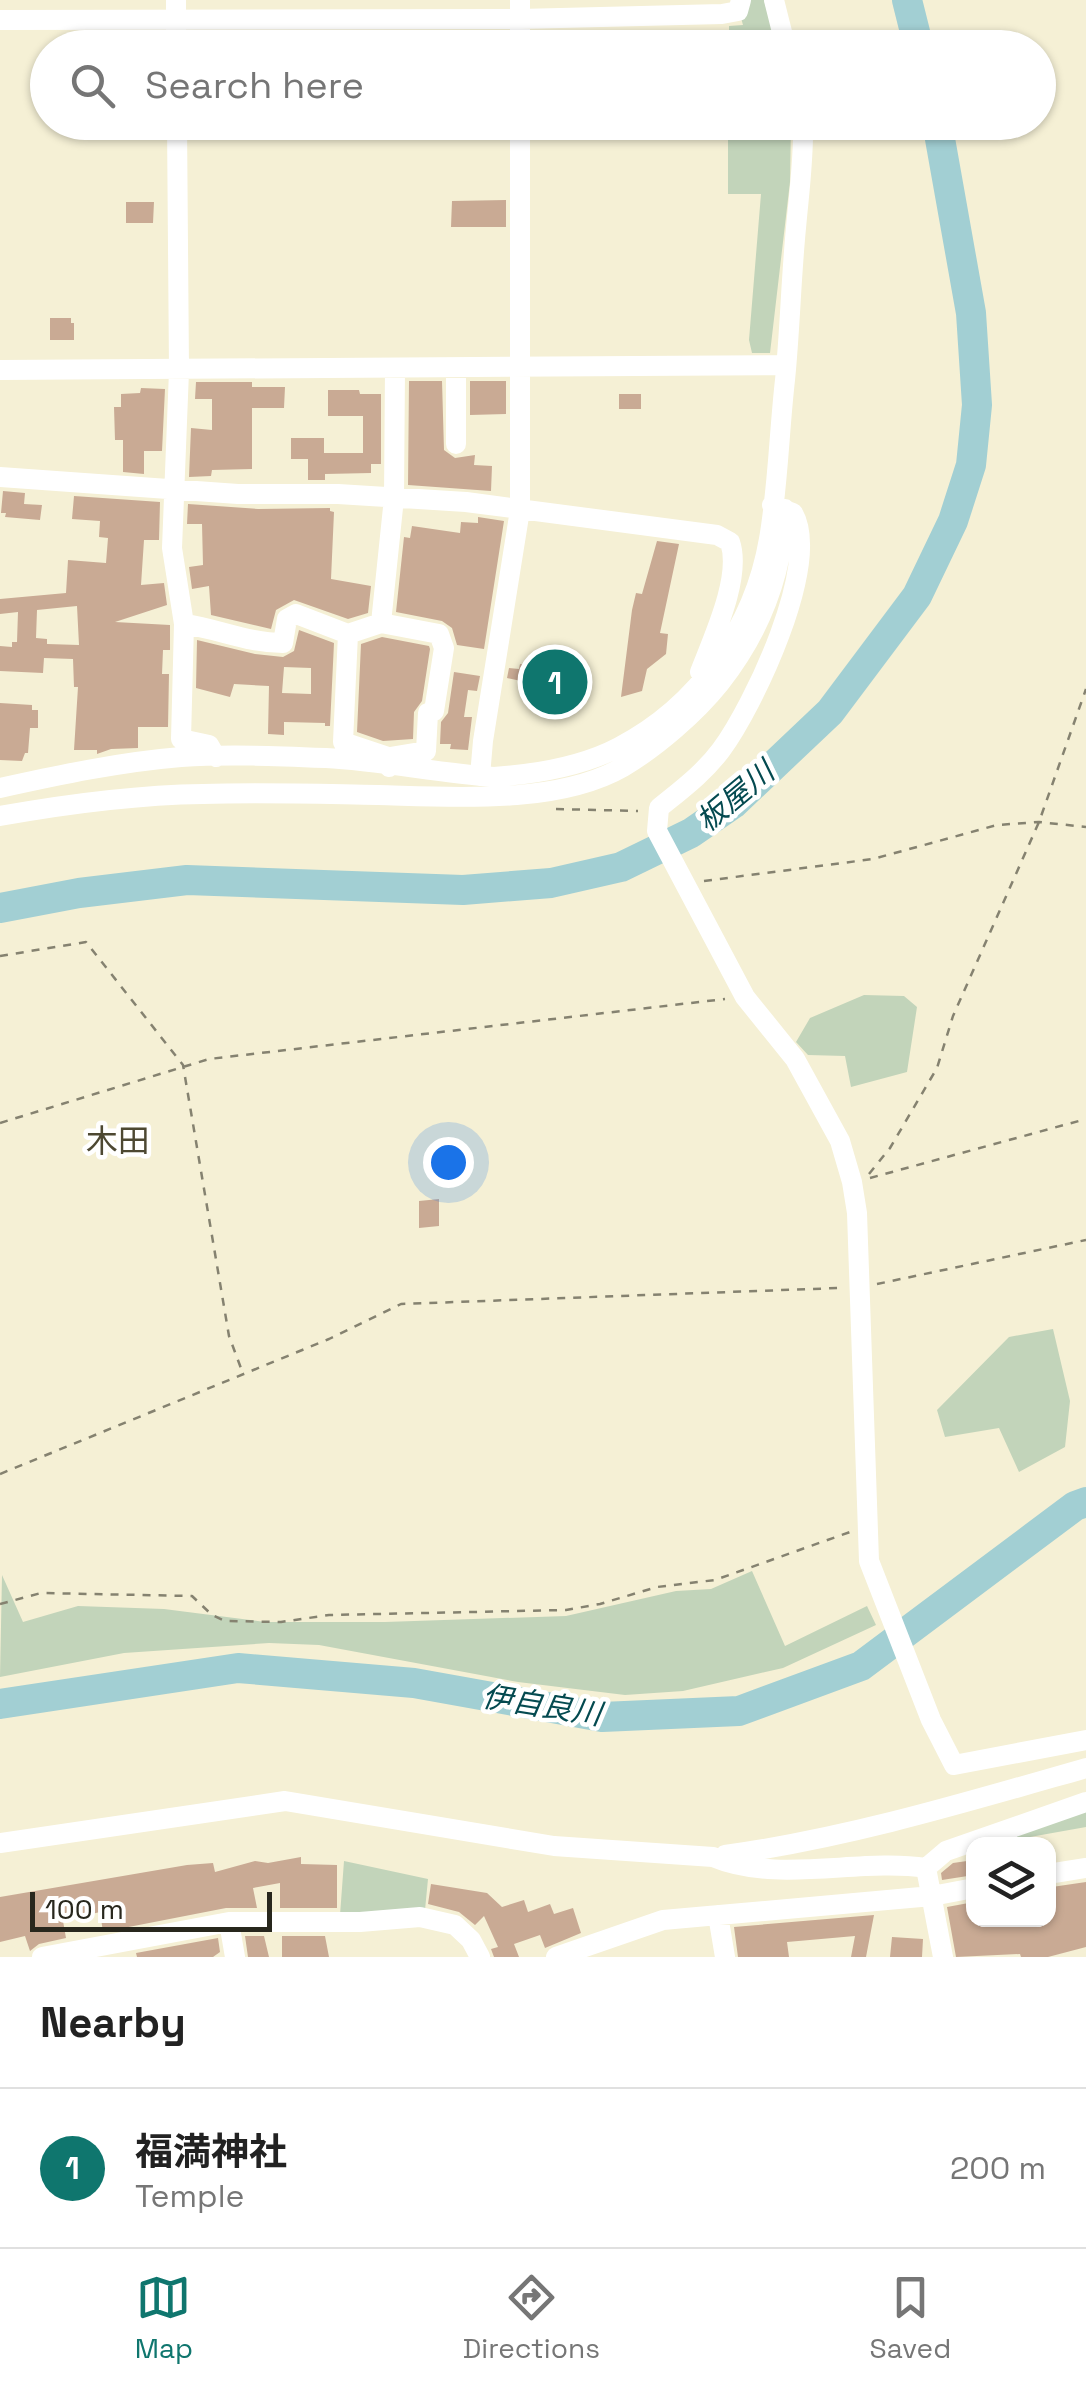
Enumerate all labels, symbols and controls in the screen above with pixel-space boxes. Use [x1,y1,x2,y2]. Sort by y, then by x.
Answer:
search box [30,30,1056,140]
icon: search [65,58,120,113]
text: Search here [145,61,364,109]
pin: 1 [522,644,588,720]
water label: 板屋川 [688,750,784,840]
district label: 木田 [86,1121,150,1161]
your location [423,1137,474,1188]
water label: 伊自良川 [480,1676,607,1734]
map controls [966,1837,1056,1927]
button: layers [966,1837,1056,1927]
scale bar [30,1887,272,1932]
text: 100 m [45,1891,124,1927]
text: Nearby [40,1996,186,2049]
text: 福満神社 [135,2128,287,2176]
text: 1 [65,2148,80,2188]
text: 200 m [950,2148,1046,2188]
text: Temple [135,2176,244,2216]
tab: Map [135,2270,193,2366]
tab: Directions [463,2270,600,2366]
tab: Saved [870,2270,951,2366]

